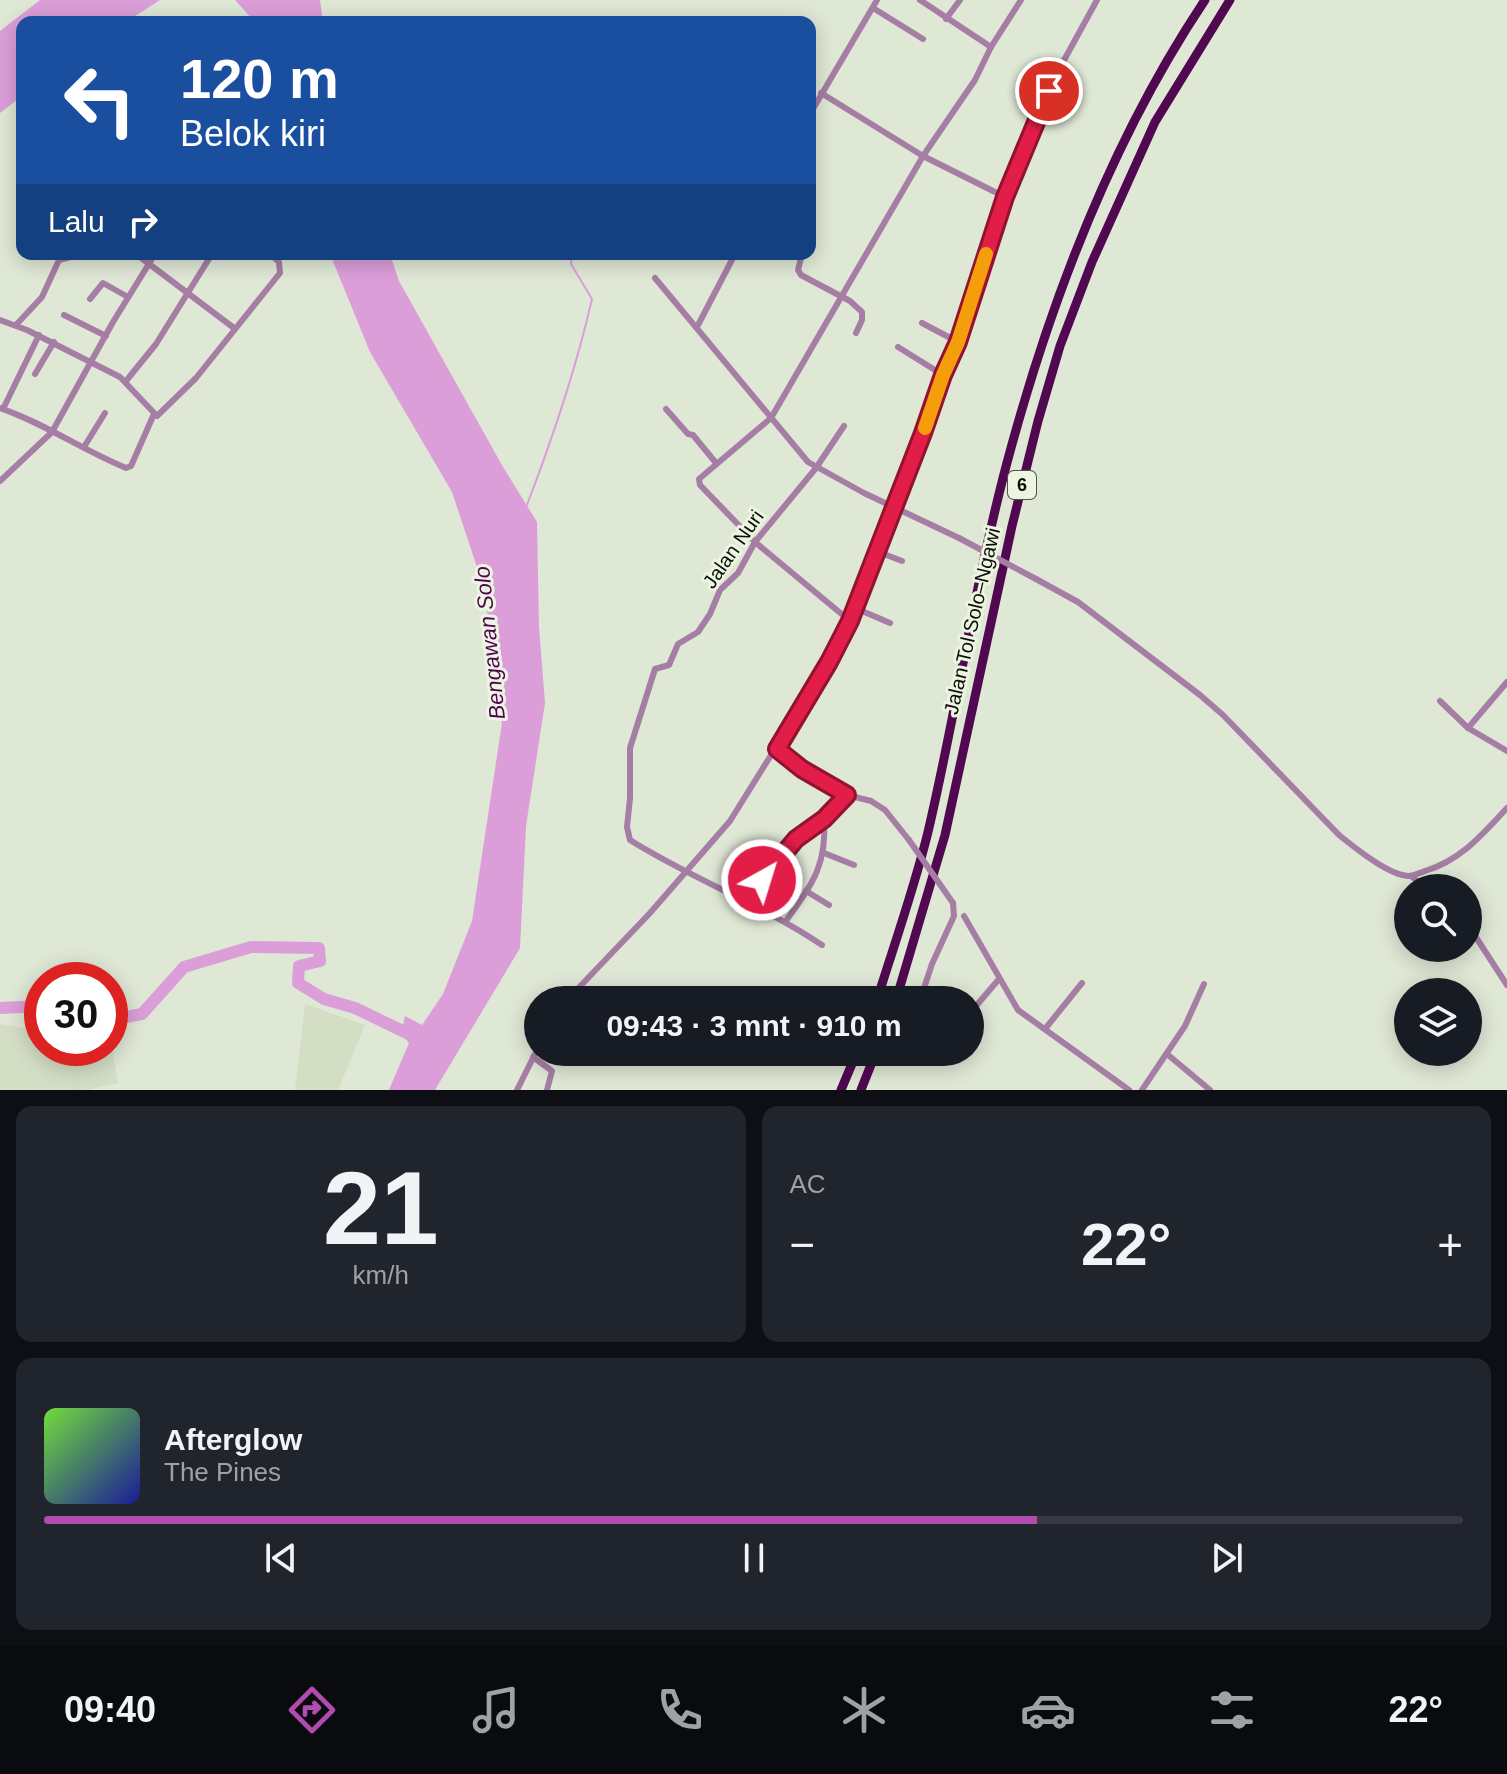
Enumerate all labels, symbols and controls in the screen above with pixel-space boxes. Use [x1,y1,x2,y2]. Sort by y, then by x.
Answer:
text: 120 m [180,47,339,110]
icon: left [48,48,152,152]
pin [1015,57,1083,125]
icon: arrive [1027,69,1071,113]
text: Belok kiri [180,113,326,154]
icon: right [121,200,165,244]
text: Lalu [48,205,105,238]
road number: 6 [1008,471,1036,499]
street label: Jalan Nuri [698,506,768,592]
street label: Jalan Tol Solo–Ngawi [940,526,1004,716]
water label: Bengawan Solo [469,565,510,721]
position arrow [720,838,804,922]
map controls [1394,874,1482,1066]
button: search [1394,874,1482,962]
speed limit sign: 30 [24,962,128,1066]
button: layers [1394,978,1482,1066]
text: 09:43 · 3 mnt · 910 m [606,1009,902,1042]
text: 21 [323,1150,439,1266]
text: AC [790,1169,826,1199]
text: 22° [1081,1211,1172,1278]
text: − [790,1220,815,1269]
text: + [1437,1220,1463,1269]
text: km/h [353,1260,409,1290]
text: Afterglow [164,1423,302,1456]
text: The Pines [164,1457,281,1487]
icon: previous [259,1536,303,1580]
icon: pause [732,1536,776,1580]
icon: next [1205,1536,1249,1580]
icon: directions [284,1682,340,1738]
icon: music [468,1682,524,1738]
icon: phone [652,1682,708,1738]
icon: climate [836,1682,892,1738]
icon: car [1020,1682,1076,1738]
icon: filters [1204,1682,1260,1738]
text: 09:40 [64,1689,156,1730]
text: 22° [1388,1689,1443,1730]

